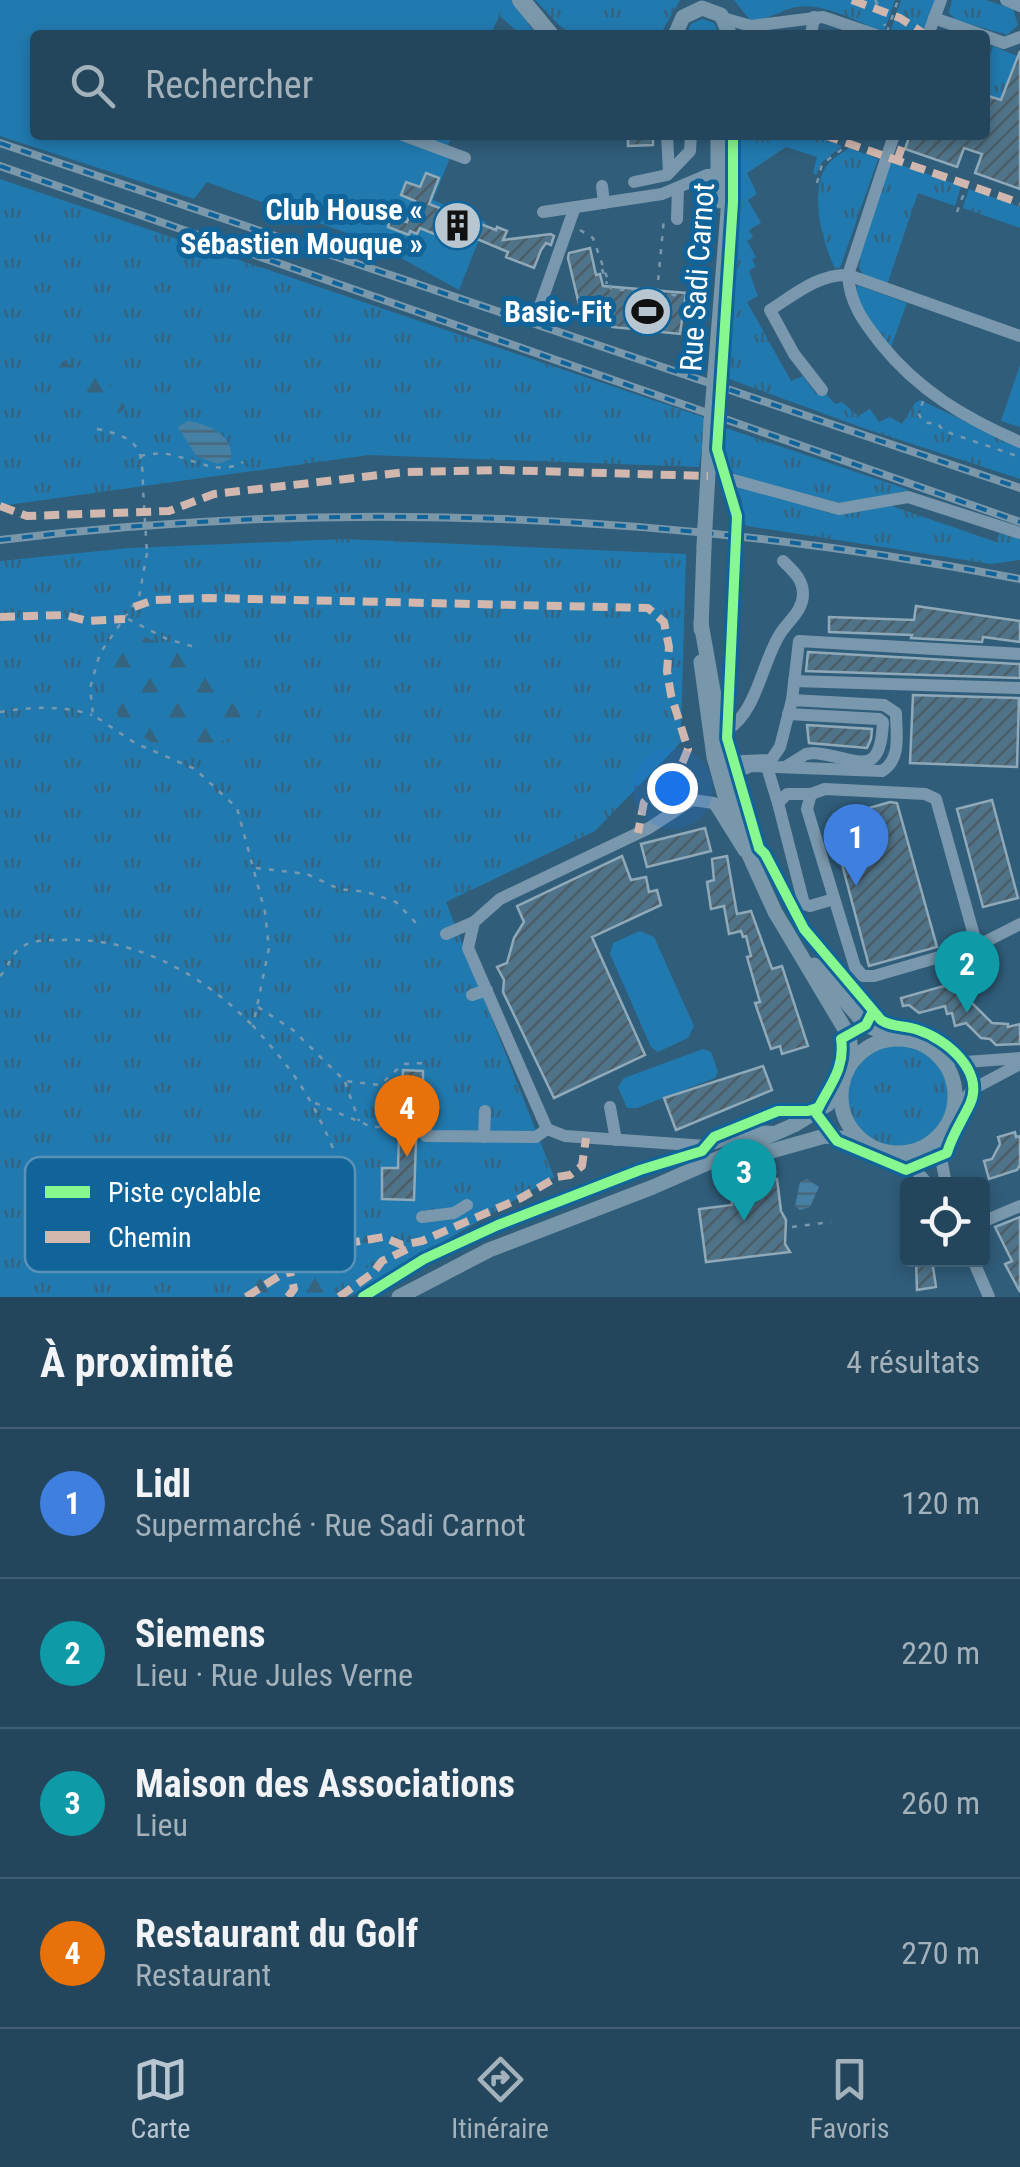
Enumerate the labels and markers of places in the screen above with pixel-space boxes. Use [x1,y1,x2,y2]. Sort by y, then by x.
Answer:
place label: Club House « Sébastien Mouque » [180,192,423,261]
building icon: Club House « Sébastien Mouque » [432,200,484,252]
sports icon: Basic-Fit [621,285,673,337]
place label: Basic-Fit [504,294,612,329]
pin: 1 [824,804,888,886]
pin: 2 [934,930,1000,1013]
pin: 4 [374,1074,440,1157]
pin: 3 [712,1138,776,1221]

